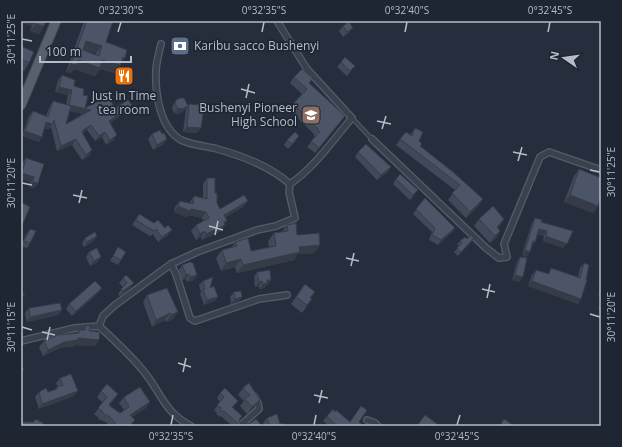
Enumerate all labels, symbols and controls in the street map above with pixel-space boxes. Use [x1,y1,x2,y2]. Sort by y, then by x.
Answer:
text: 0°32'30"S [99,3,143,17]
text: 0°32'35"S [242,3,286,17]
text: 0°32'40"S [385,3,429,17]
text: 0°32'45"S [528,3,572,17]
text: 30°11'25"E [4,14,18,64]
bank icon: Karibu sacco Bushenyi [169,35,191,57]
place label: Karibu sacco Bushenyi [194,37,319,54]
scale bar [40,38,131,64]
north arrow [544,38,584,78]
text: 100 m [46,43,81,60]
text: N [545,50,562,62]
restaurant icon: Just in Time tea room [113,65,135,87]
place label: Just in Time tea room [91,87,157,118]
place label: Bushenyi Pioneer High School [199,99,297,130]
school or university icon: Bushenyi Pioneer High School [300,104,322,126]
text: 30°11'25"E [604,147,618,197]
text: 30°11'20"E [4,158,18,208]
text: 30°11'20"E [604,292,618,342]
text: 30°11'15"E [4,302,18,352]
text: 0°32'35"S [149,429,193,443]
text: 0°32'40"S [292,429,336,443]
text: 0°32'45"S [435,429,479,443]

